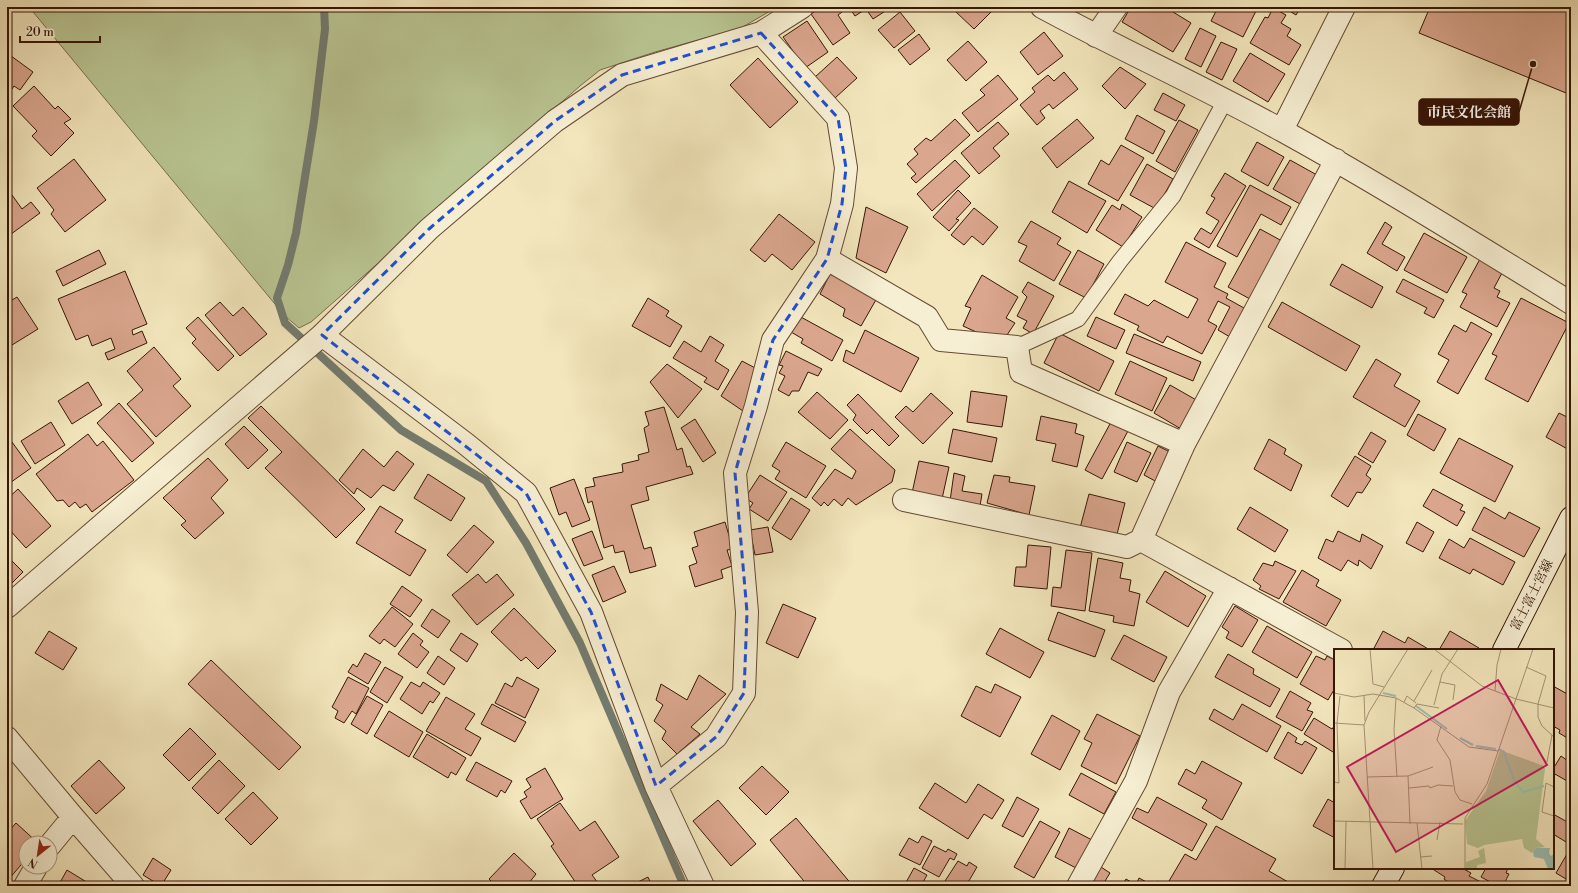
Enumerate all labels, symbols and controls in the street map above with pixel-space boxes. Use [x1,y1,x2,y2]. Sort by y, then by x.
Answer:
scale bar [20,18,100,44]
text: 20 m [26,25,54,40]
callout: 市民文化会館 [1419,99,1519,125]
text: 市民文化会館 [1427,104,1511,122]
street label: 富士富士宮線 [1507,557,1557,633]
inset map [1334,649,1554,869]
north arrow [18,835,58,875]
text: N [26,854,41,871]

